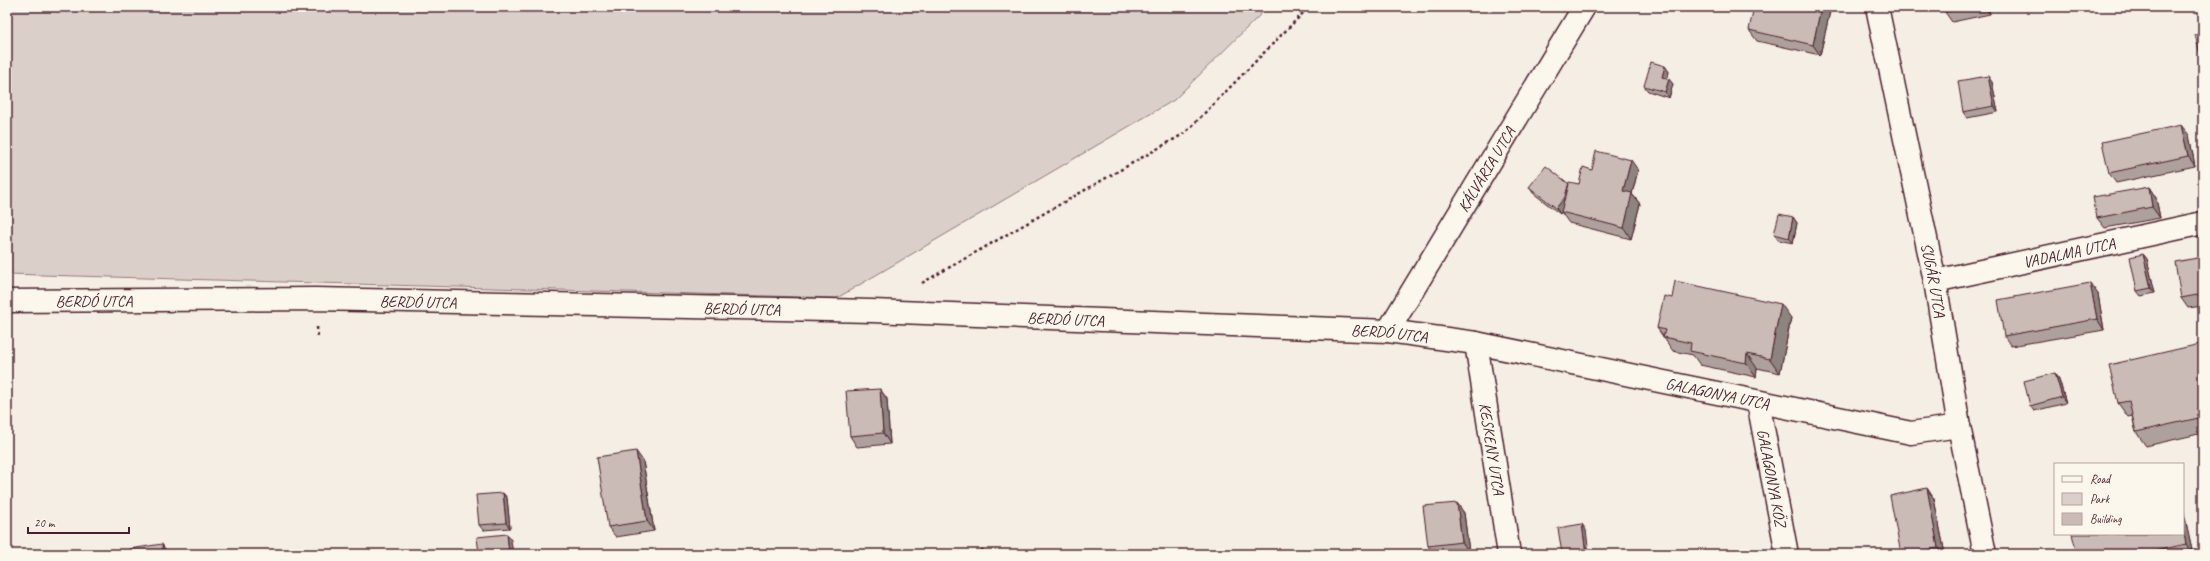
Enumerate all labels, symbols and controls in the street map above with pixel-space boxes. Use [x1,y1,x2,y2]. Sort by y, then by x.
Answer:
street label: KÁLVÁRIA UTCA [1453,123,1520,216]
street label: VADALMA UTCA [2021,233,2118,273]
street label: SUGÁR UTCA [1916,241,1950,320]
street label: BERDÓ UTCA [56,291,133,312]
street label: BERDÓ UTCA [379,291,458,313]
street label: BERDÓ UTCA [703,298,781,320]
street label: BERDÓ UTCA [1027,308,1105,331]
street label: BERDÓ UTCA [1351,321,1430,347]
street label: GALAGONYA UTCA [1664,374,1772,415]
street label: KESKENY UTCA [1475,402,1509,497]
street label: GALAGONYA KÖZ [1752,427,1791,531]
legend [2054,463,2184,535]
text: Road [2090,471,2112,487]
text: Park [2090,491,2111,507]
scale bar [28,509,129,535]
text: Building [2090,511,2122,527]
text: 20 m [34,515,56,531]

